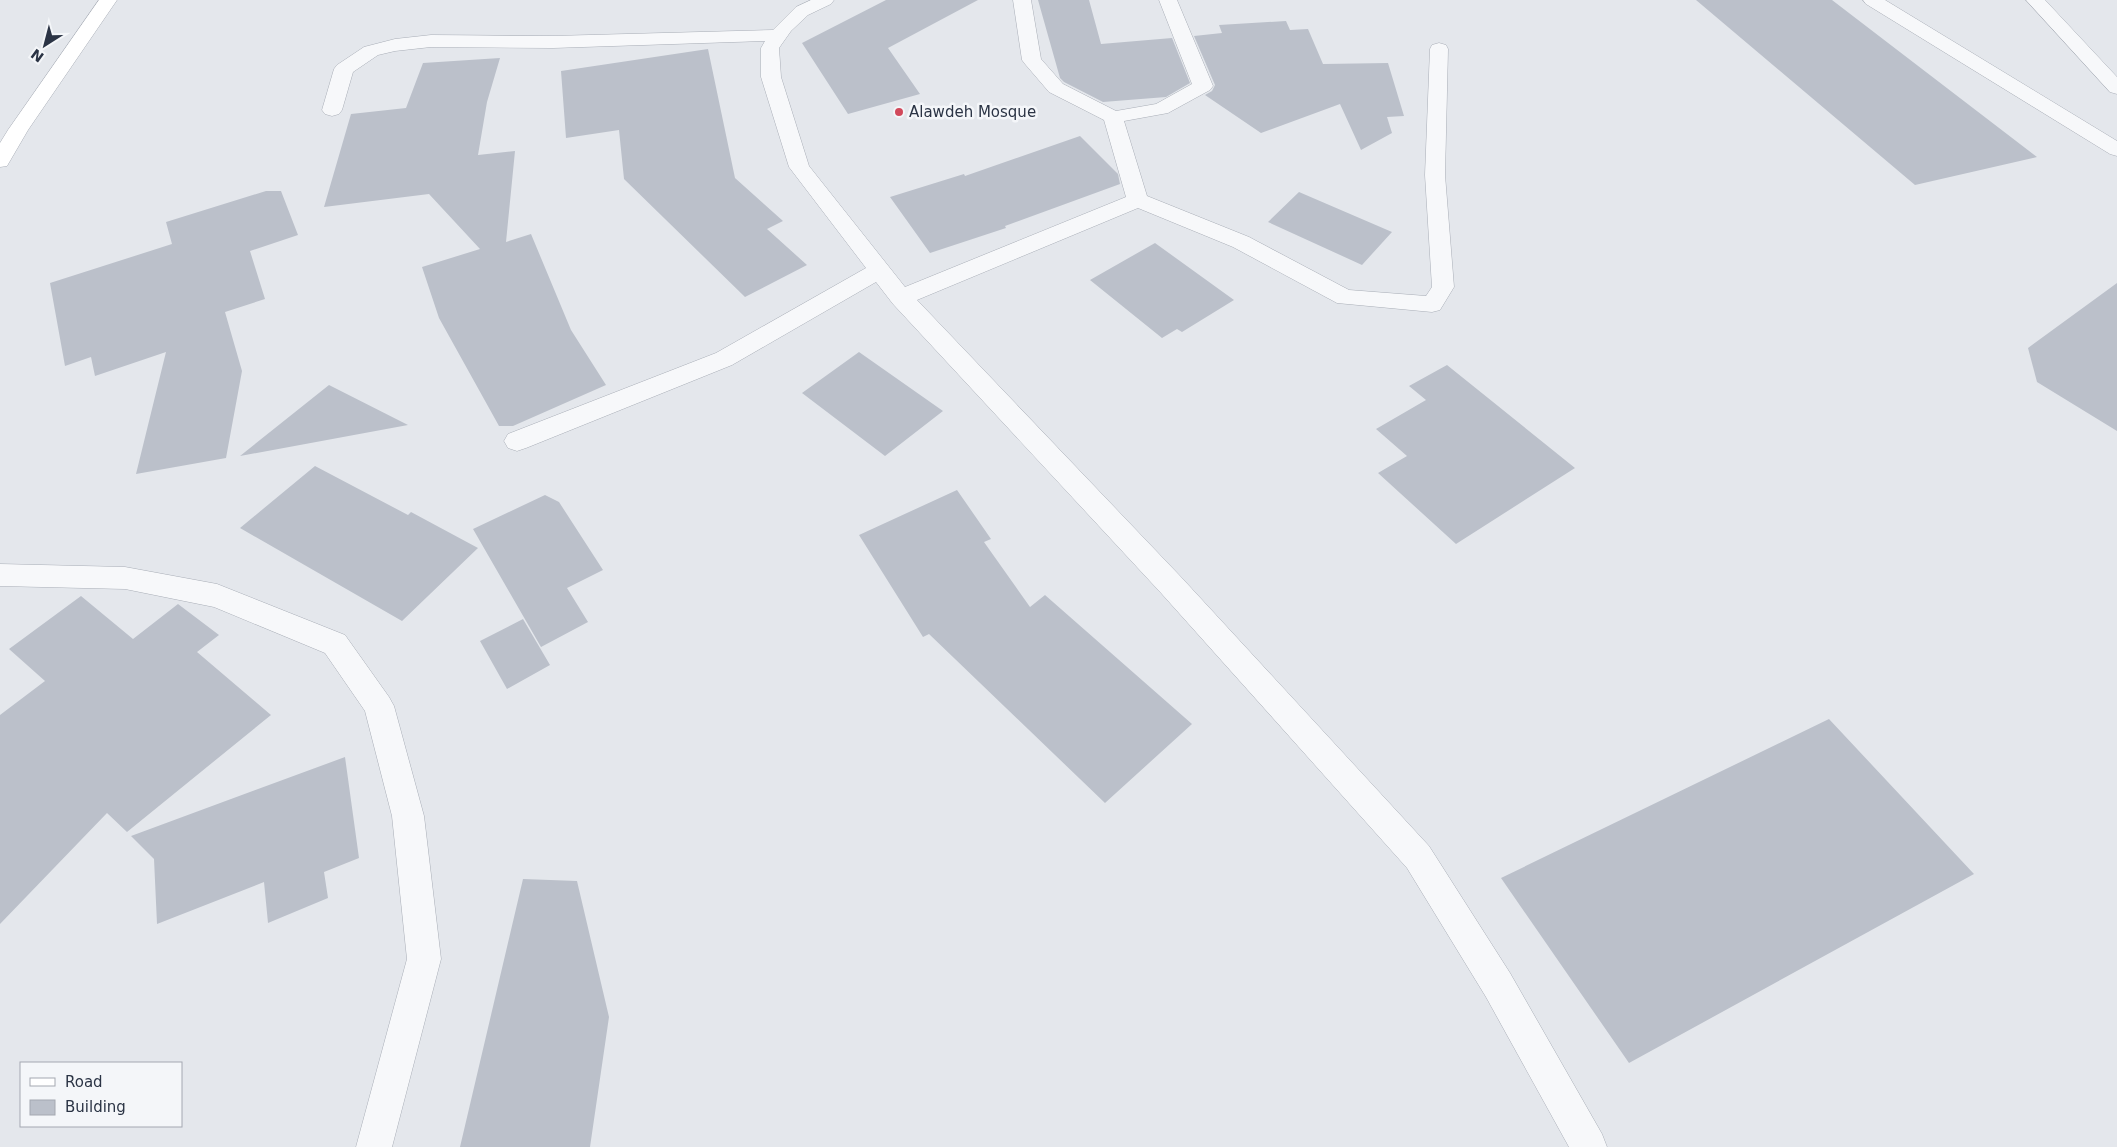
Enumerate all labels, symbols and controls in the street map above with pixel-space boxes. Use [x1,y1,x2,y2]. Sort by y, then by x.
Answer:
north arrow [20,20,70,70]
text: N [28,46,47,65]
place label: Alawdeh Mosque [909,103,1036,121]
marker: Alawdeh Mosque [893,106,905,118]
legend [20,1062,182,1127]
text: Road [65,1073,103,1091]
text: Building [65,1098,126,1116]

